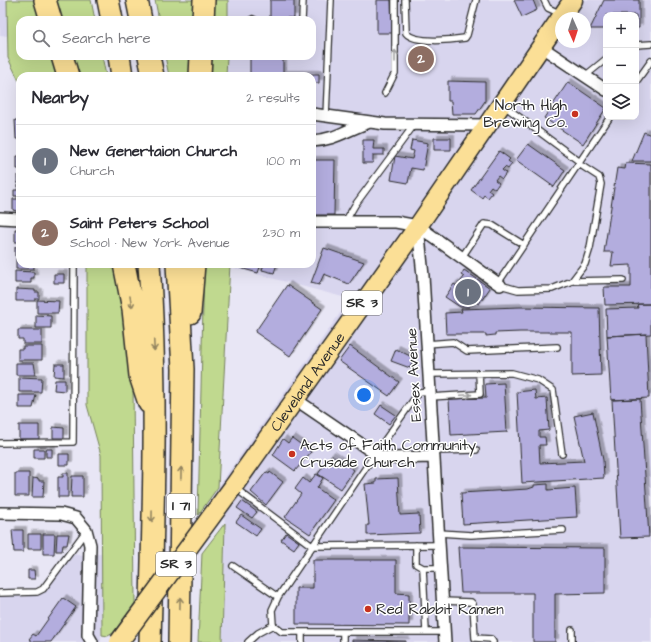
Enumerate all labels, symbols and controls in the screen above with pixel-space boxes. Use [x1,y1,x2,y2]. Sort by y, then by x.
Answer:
north arrow [555,12,591,48]
map controls [603,12,639,120]
button: + [603,12,639,48]
search box [16,16,316,60]
icon: search [30,27,52,49]
text: Search here [62,28,151,49]
pin: 2 [408,44,434,74]
button: − [603,48,639,84]
one-way arrow [391,50,399,63]
button: layers [603,84,639,120]
text: Nearby [32,86,89,110]
text: 2 results [246,89,300,107]
place label: North High Brewing Co. [483,95,568,134]
marker: North High Brewing Co. [570,109,580,119]
text: New Genertaion Church [70,141,237,162]
text: 1 [44,152,46,170]
text: 100 m [267,152,300,170]
text: Church [70,162,114,180]
text: Saint Peters School [70,213,209,234]
text: 2 [41,224,49,242]
text: 230 m [262,224,300,242]
text: School · New York Avenue [70,234,230,252]
pin: 1 [455,277,481,307]
road number: SR 3 [342,291,382,315]
one-way arrow [128,295,136,308]
street label: Cleveland Avenue [265,328,350,436]
street label: Essex Avenue [401,328,427,422]
one-way arrow [150,338,157,351]
your location [354,385,374,405]
one-way arrow [459,391,472,399]
place label: Acts of Faith Community Crusade Church [300,435,476,473]
marker: Acts of Faith Community Crusade Church [287,449,297,459]
one-way arrow [178,467,185,480]
road number: I 71 [167,494,195,518]
one-way arrow [148,509,156,522]
road number: SR 3 [156,552,196,576]
one-way arrow [176,597,183,610]
place label: Red Rabbit Ramen [376,599,504,620]
marker: Red Rabbit Ramen [363,604,373,614]

